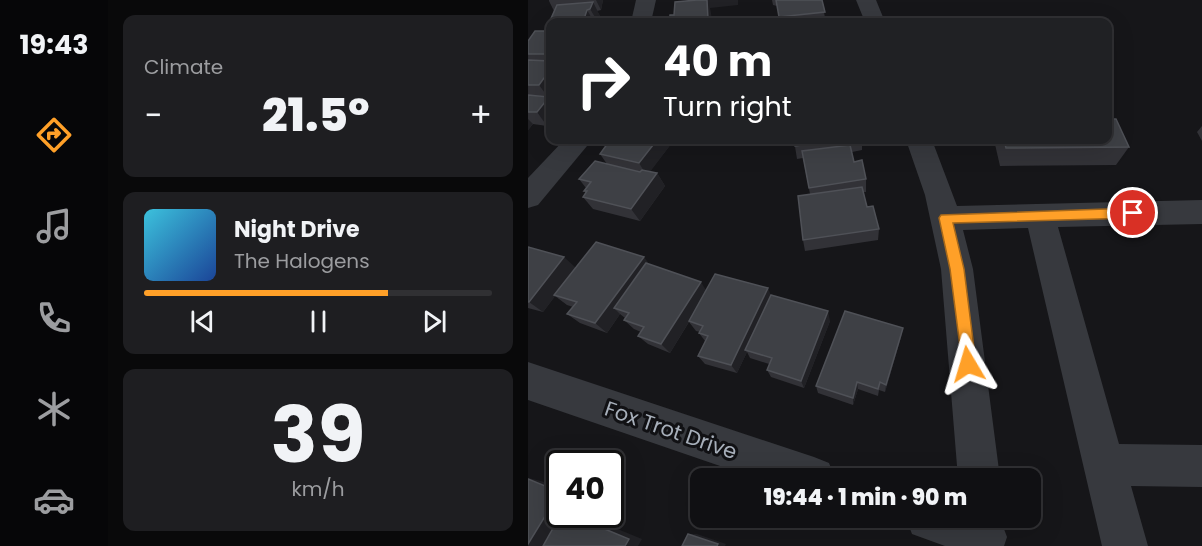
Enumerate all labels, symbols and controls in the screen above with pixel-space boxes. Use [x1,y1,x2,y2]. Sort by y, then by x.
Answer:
text: 19:43 [19,26,89,63]
text: 40 m [663,32,772,91]
icon: right [564,42,642,120]
text: Climate [144,53,223,81]
text: 21.5° [262,84,370,147]
text: Turn right [663,88,792,125]
text: − [144,92,162,139]
text: + [469,92,492,139]
icon: directions [33,114,75,156]
pin [1107,187,1158,238]
icon: arrive [1116,196,1149,229]
icon: music [33,205,75,247]
text: Night Drive [234,214,360,245]
text: The Halogens [234,247,370,275]
icon: phone [33,297,75,339]
icon: previous [186,305,219,338]
icon: pause [302,305,335,338]
icon: next [418,305,451,338]
position arrow [936,332,1000,396]
text: 39 [270,380,366,489]
icon: climate [33,388,75,430]
street label: Fox Trot Drive [601,394,741,466]
speed limit sign: 40 [546,450,624,528]
text: km/h [291,475,345,503]
icon: car [33,479,75,521]
text: 19:44 · 1 min · 90 m [764,482,967,513]

